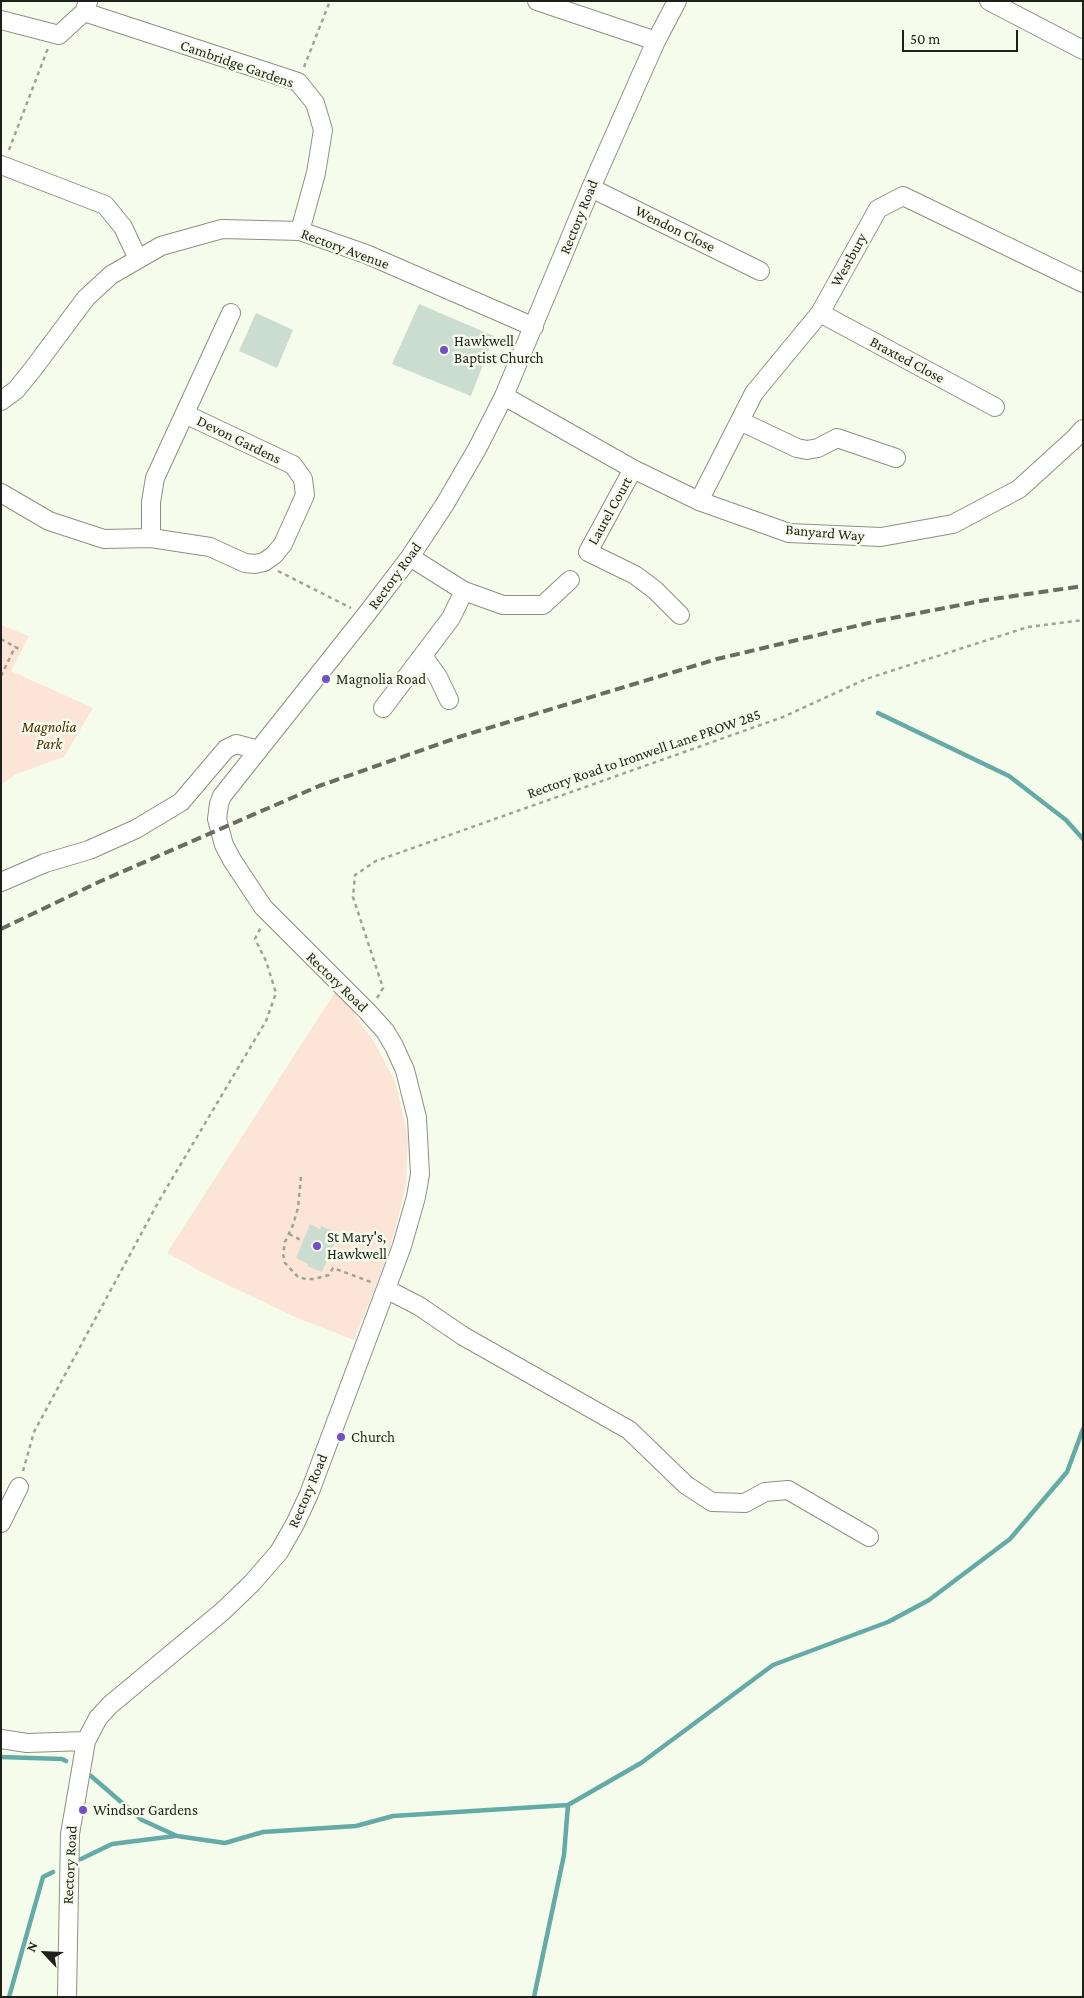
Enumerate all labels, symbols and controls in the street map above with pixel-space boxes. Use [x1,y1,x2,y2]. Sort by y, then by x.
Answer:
scale bar [904,20,1020,52]
text: 50 m [910,31,940,47]
street label: Cambridge Gardens [178,36,296,92]
street label: Rectory Road [556,177,602,257]
street label: Wendon Close [632,202,718,256]
street label: Rectory Avenue [298,225,392,273]
street label: Westbury [827,230,871,290]
place label: Hawkwell Baptist Church [454,332,544,367]
street label: Braxted Close [867,333,947,387]
marker: Hawkwell Baptist Church [438,344,450,356]
street label: Devon Gardens [194,412,284,468]
street label: Laurel Court [584,474,636,548]
street label: Banyard Way [785,521,865,545]
street label: Rectory Road [365,539,425,613]
place label: Magnolia Road [336,670,426,688]
marker: Magnolia Road [320,673,332,685]
street label: Rectory Road to Ironwell Lane PROW 285 [525,705,763,803]
park label: Magnolia Park [22,718,76,753]
street label: Rectory Road [302,948,372,1016]
place label: St Mary's, Hawkwell [327,1228,387,1263]
marker: St Mary's, Hawkwell [311,1240,323,1252]
place label: Church [351,1428,395,1446]
marker: Church [335,1431,347,1443]
street label: Rectory Road [284,1451,332,1531]
place label: Windsor Gardens [93,1801,198,1819]
marker: Windsor Gardens [77,1804,89,1816]
street label: Rectory Road [59,1825,81,1905]
north arrow [20,1928,70,1978]
text: N [22,1939,41,1954]

